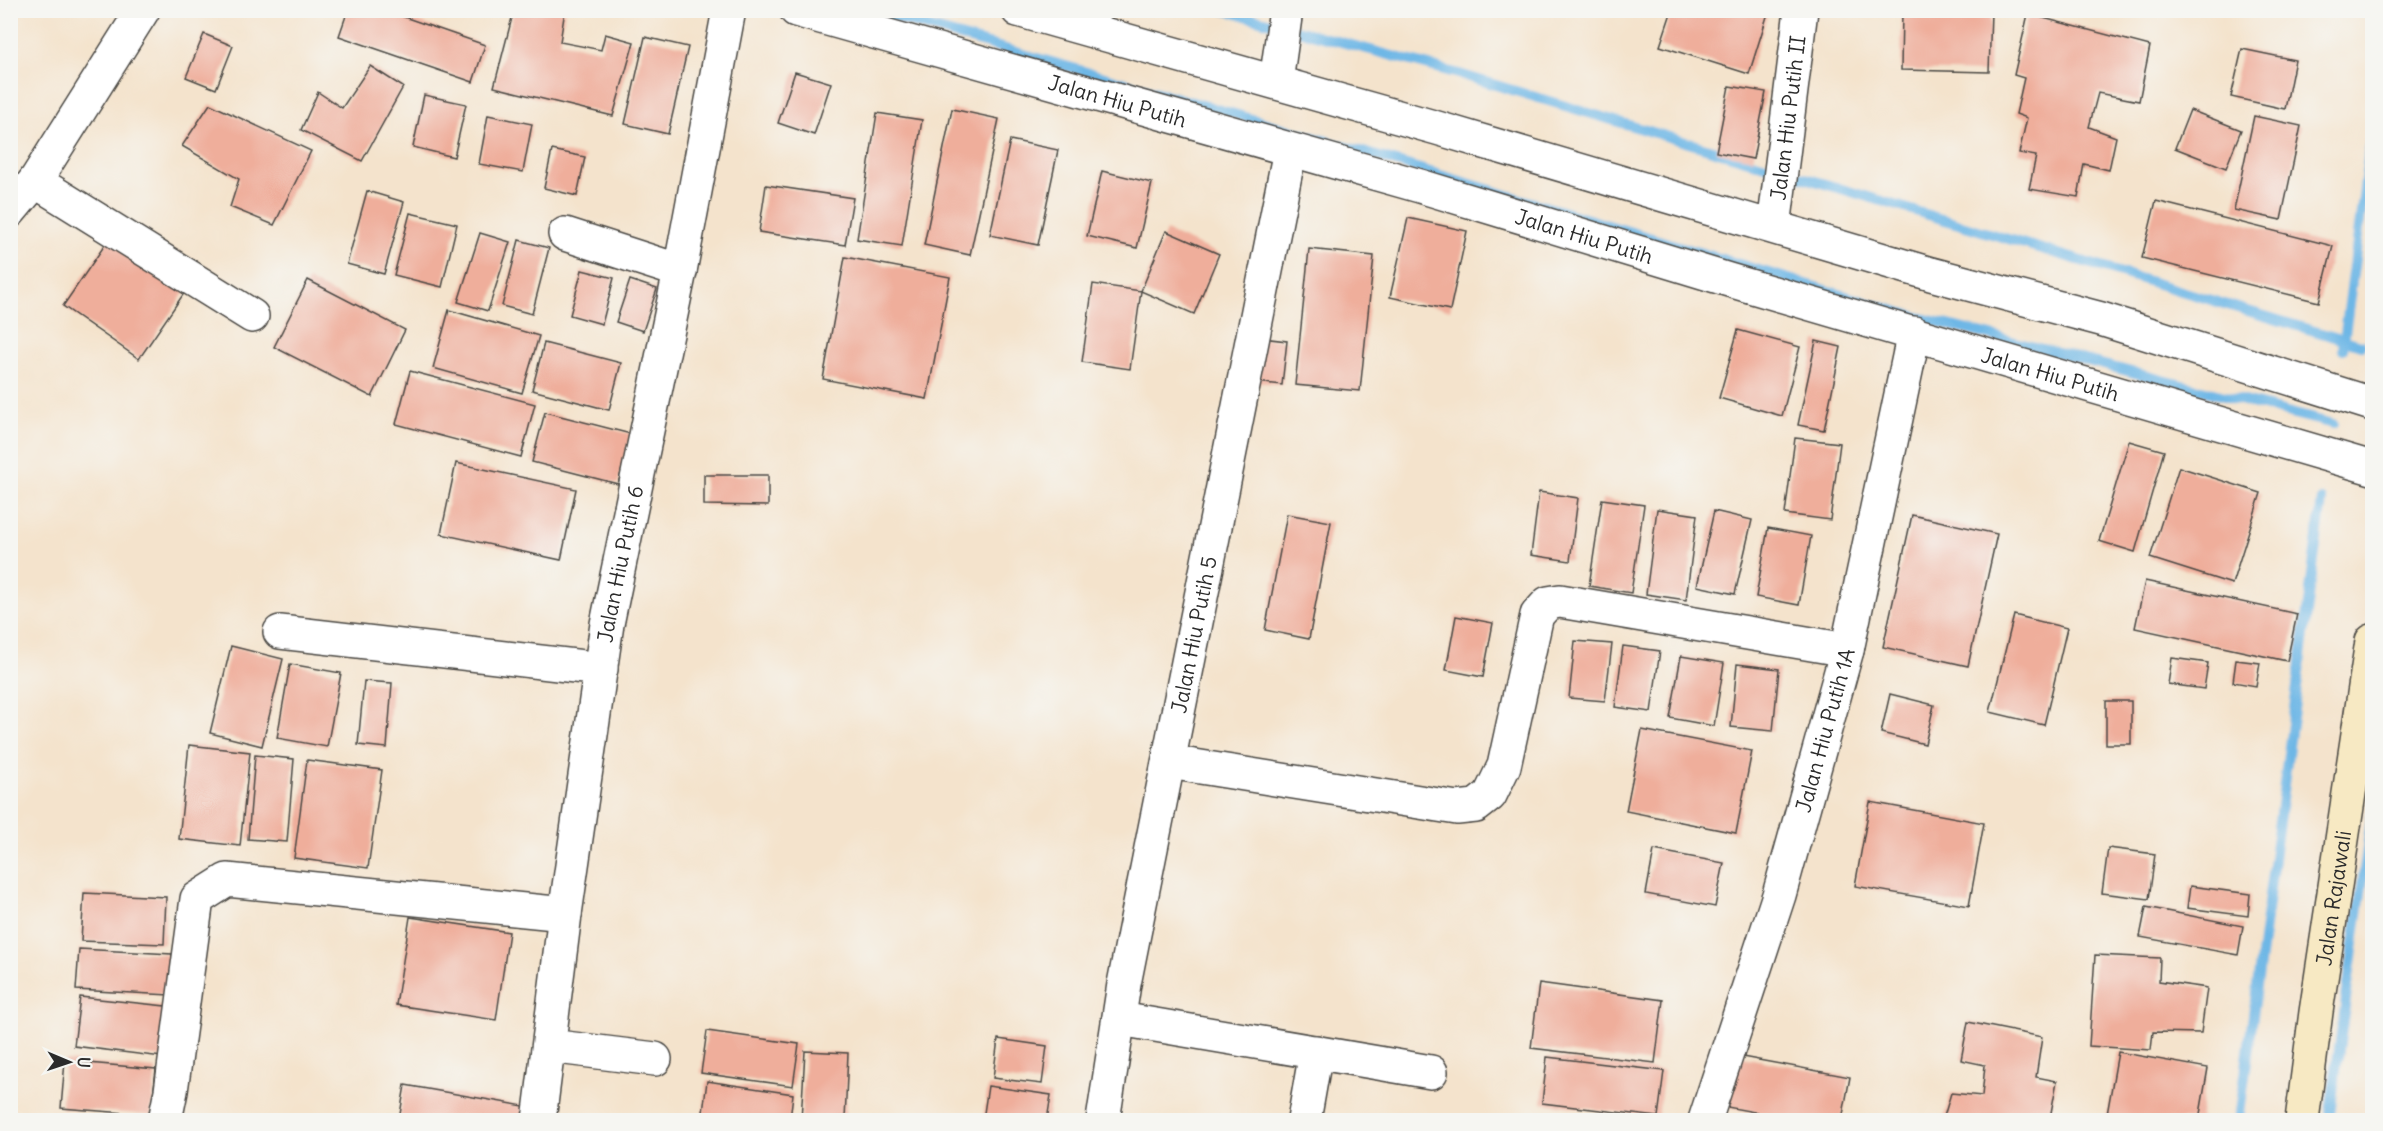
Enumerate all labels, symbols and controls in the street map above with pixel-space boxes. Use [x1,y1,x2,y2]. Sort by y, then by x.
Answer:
street label: Jalan Hiu Putih II [1764,34,1811,202]
street label: Jalan Hiu Putih [1045,68,1190,133]
street label: Jalan Hiu Putih [1512,202,1656,270]
street label: Jalan Hiu Putih [1978,341,2122,407]
street label: Jalan Hiu Putih 6 [591,483,649,644]
street label: Jalan Hiu Putih 5 [1165,554,1222,715]
street label: Jalan Hiu Putih 1A [1789,645,1860,815]
street label: Jalan Rajawali [2310,829,2357,968]
north arrow [39,1032,99,1092]
text: U [74,1057,94,1068]

